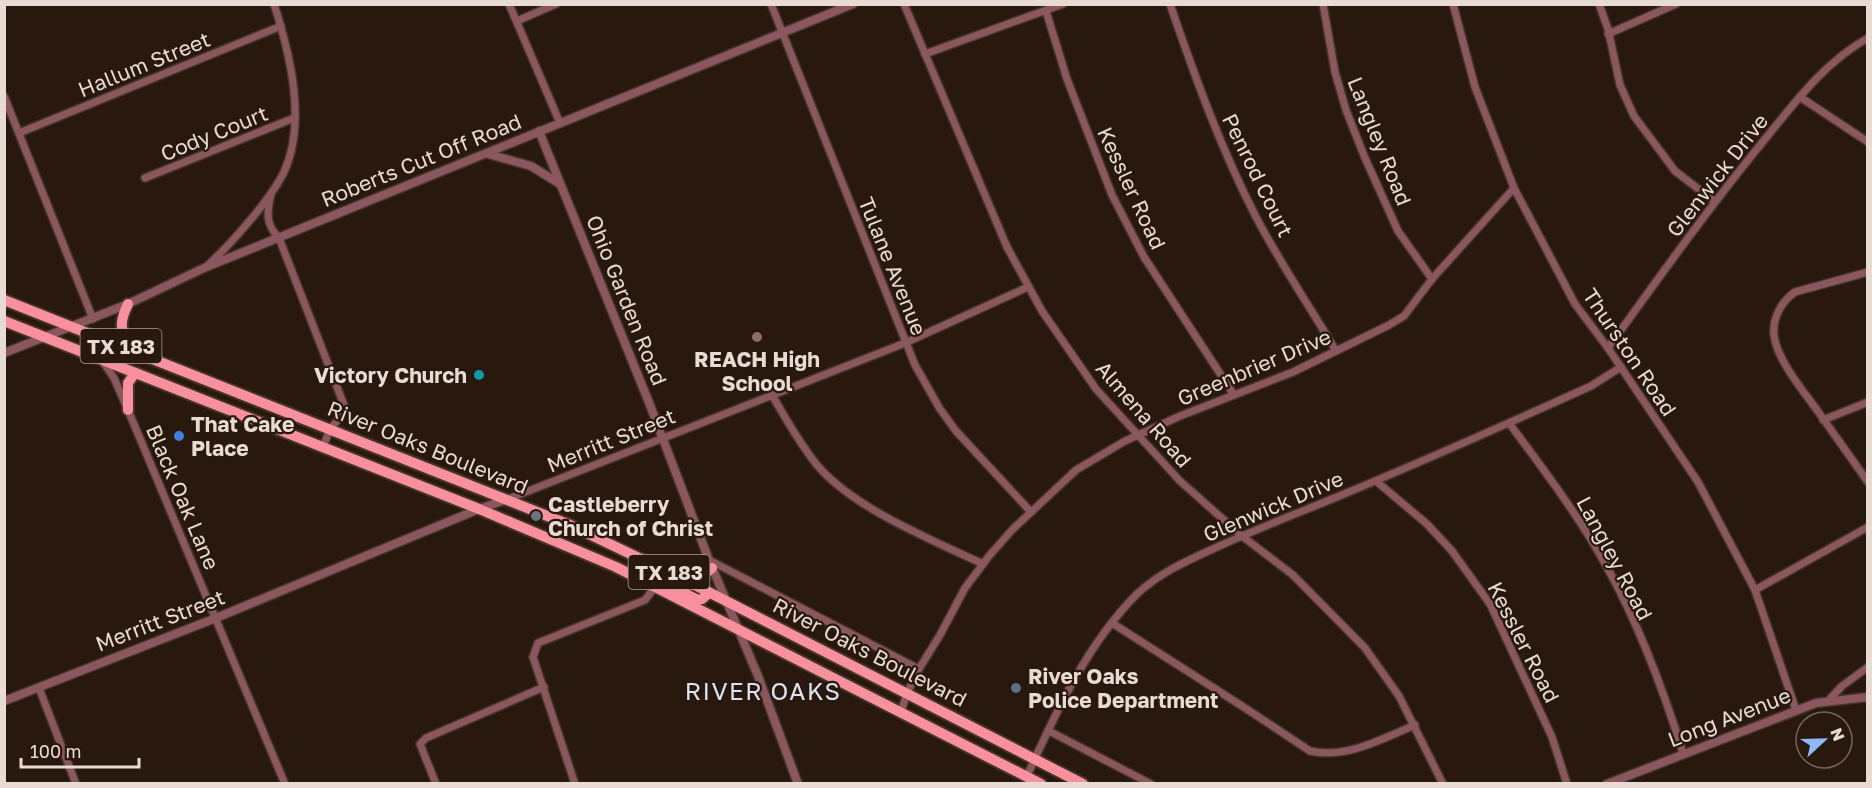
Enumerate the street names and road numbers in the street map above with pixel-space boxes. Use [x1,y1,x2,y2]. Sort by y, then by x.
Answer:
street label: Hallum Street [74,26,214,102]
street label: Langley Road [1342,73,1418,209]
street label: Cody Court [157,100,271,166]
street label: Roberts Cut Off Road [317,108,525,212]
street label: Glenwick Drive [1661,108,1773,242]
street label: Penrod Court [1217,109,1299,241]
street label: Kessler Road [1092,123,1172,253]
street label: Tulane Avenue [853,193,933,339]
street label: Ohio Garden Road [581,211,673,389]
street label: Thurston Road [1578,283,1682,421]
street label: Greenbrier Drive [1173,323,1335,411]
road number: TX 183 [80,329,162,363]
street label: Almena Road [1091,355,1197,473]
street label: River Oaks Boulevard [324,395,532,499]
street label: Merritt Street [543,402,679,478]
street label: Black Oak Lane [141,421,225,573]
street label: Glenwick Drive [1199,465,1347,547]
street label: Langley Road [1571,492,1659,624]
road number: TX 183 [628,555,710,589]
street label: Kessler Road [1482,577,1566,707]
street label: Merritt Street [92,583,228,657]
street label: River Oaks Boulevard [769,592,971,712]
street label: Long Avenue [1664,682,1794,752]

